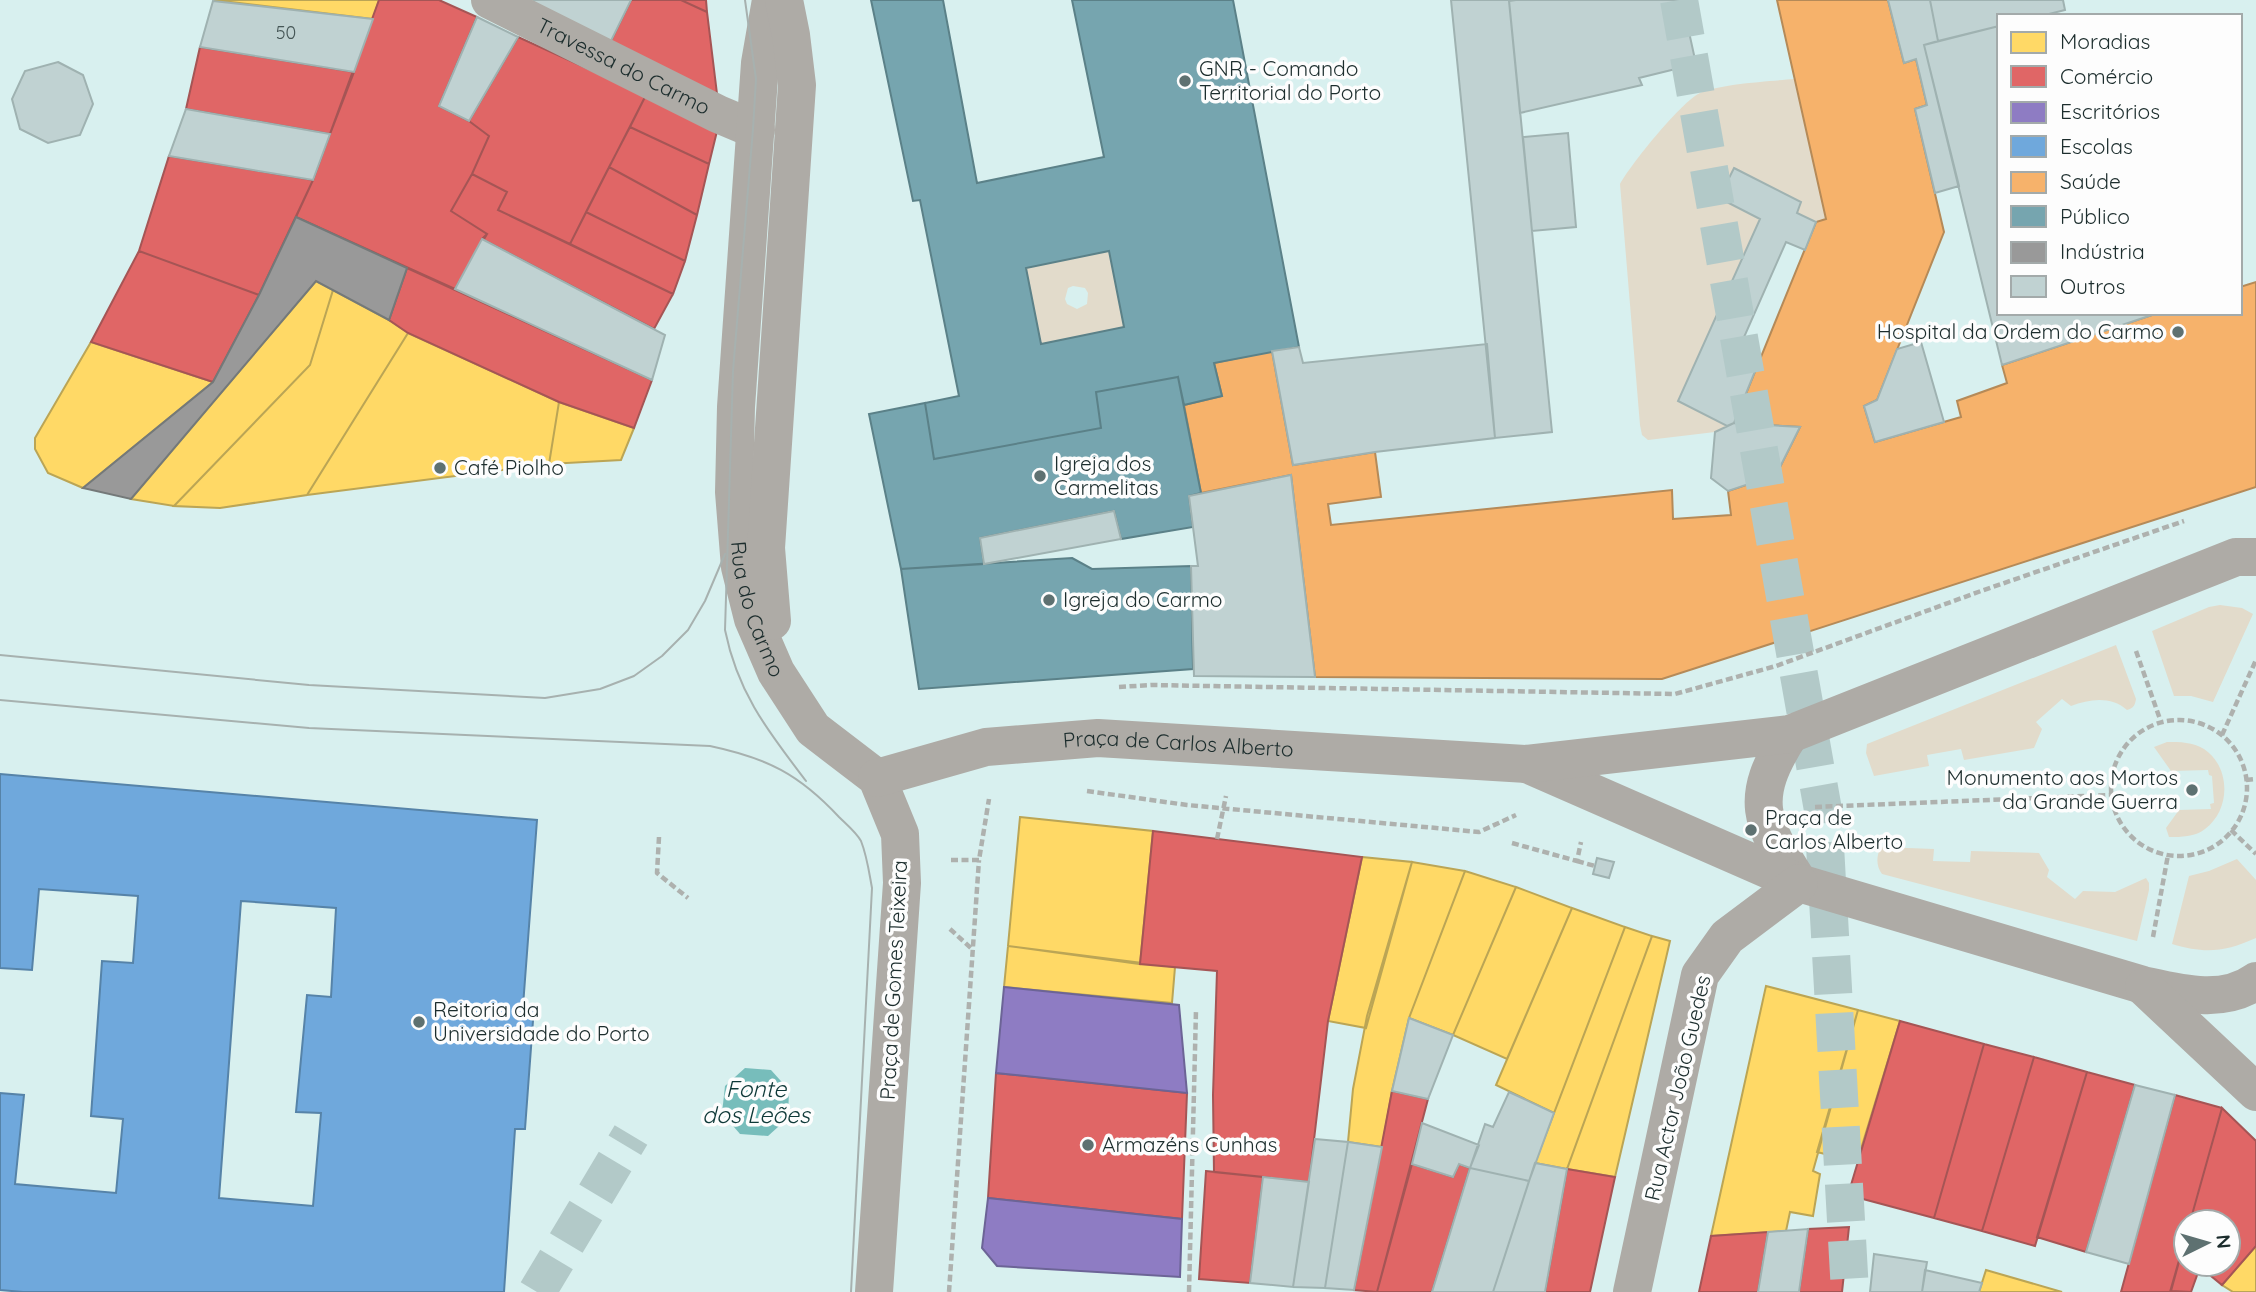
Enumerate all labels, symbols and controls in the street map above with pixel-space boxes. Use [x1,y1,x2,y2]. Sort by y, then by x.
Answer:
street label: Travessa do Carmo [533,12,715,120]
legend [1997,14,2242,315]
house number: 50 [276,21,296,44]
text: Moradias [2060,28,2150,54]
place label: GNR - Comando Territorial do Porto [1199,55,1381,105]
text: Comércio [2060,63,2153,89]
marker: GNR - Comando Territorial do Porto [1177,73,1193,89]
text: Escritórios [2060,98,2160,124]
text: Escolas [2060,133,2133,159]
text: Saúde [2060,168,2121,194]
text: Público [2060,203,2130,229]
text: Indústria [2060,238,2145,264]
text: Outros [2060,273,2125,299]
place label: Hospital da Ordem do Carmo [1877,318,2164,344]
marker: Hospital da Ordem do Carmo [2170,324,2186,340]
place label: Igreja dos Carmelitas [1054,450,1159,500]
place label: Café Piolho [454,454,564,480]
marker: Café Piolho [432,460,448,476]
marker: Igreja dos Carmelitas [1032,468,1048,484]
street label: Rua do Carmo [726,540,791,681]
place label: Igreja do Carmo [1063,586,1222,612]
marker: Igreja do Carmo [1041,592,1057,608]
street label: Praça de Carlos Alberto [1062,724,1294,762]
place label: Monumento aos Mortos da Grande Guerra [1947,764,2178,814]
marker: Monumento aos Mortos da Grande Guerra [2184,782,2200,798]
place label: Praça de Carlos Alberto [1765,804,1903,854]
marker: Praça de Carlos Alberto [1743,822,1759,838]
street label: Praça de Gomes Teixeira [874,859,912,1100]
street label: Rua Actor João Guedes [1638,972,1716,1203]
place label: Reitoria da Universidade do Porto [433,996,650,1046]
marker: Reitoria da Universidade do Porto [411,1014,427,1030]
water label: Fonte dos Leões [702,1074,812,1129]
place label: Armazéns Cunhas [1102,1131,1277,1157]
marker: Armazéns Cunhas [1080,1137,1096,1153]
north arrow [2172,1208,2242,1278]
text: N [2211,1234,2236,1250]

